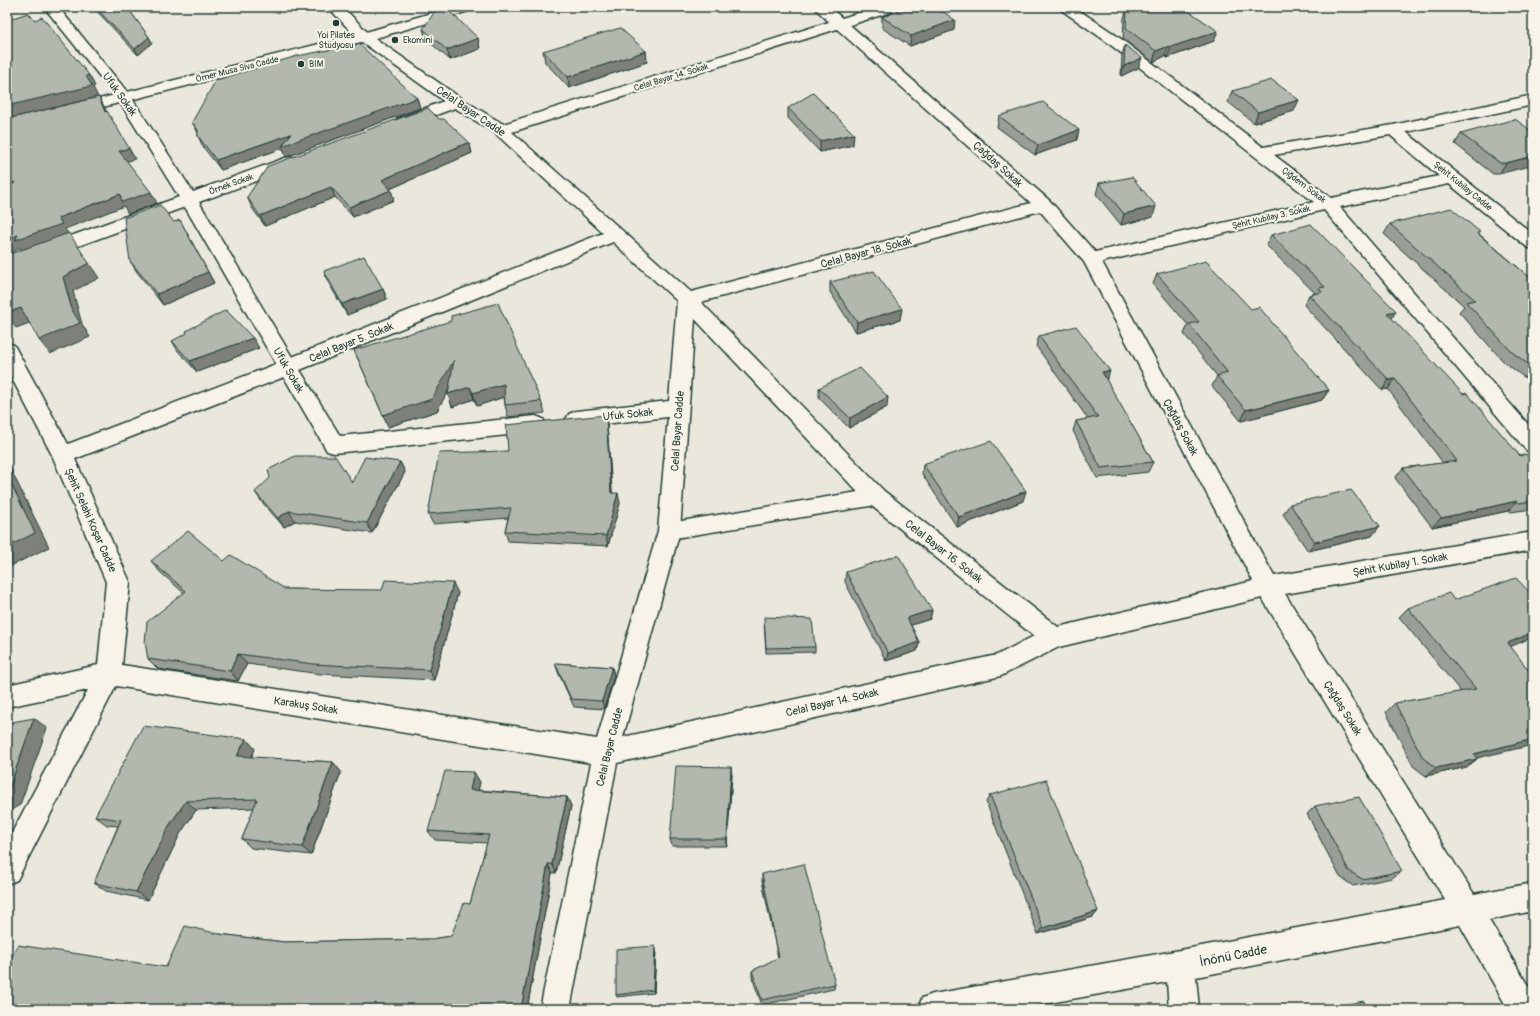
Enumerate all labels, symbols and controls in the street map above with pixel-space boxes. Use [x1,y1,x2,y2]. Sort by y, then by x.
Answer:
marker: Yoi Pilates Stüdyosu [331,18,341,28]
place label: Yoi Pilates Stüdyosu [316,30,355,51]
marker: Ekomini [390,35,400,45]
place label: Ekomini [403,35,433,46]
street label: Ömer Musa Siva Cadde [194,54,280,85]
marker: BIM [296,59,306,69]
place label: BIM [309,59,324,70]
street label: Celal Bayar 14. Sokak [633,61,710,94]
street label: Ufuk Sokak [100,70,140,119]
street label: Celal Bayar Cadde [434,83,508,140]
street label: Çağdaş Sokak [970,139,1025,190]
street label: Şehit Kubilay Cadde [1431,159,1495,214]
street label: Çiğdem Sokak [1279,165,1328,206]
street label: Örnek Sokak [208,171,255,198]
street label: Şehit Kubilay 3. Sokak [1231,203,1312,232]
street label: Celal Bayar 18. Sokak [819,234,913,271]
street label: Celal Bayar 5. Sokak [307,319,396,365]
street label: Ufuk Sokak [270,345,307,396]
street label: Celal Bayar Cadde [668,390,687,472]
street label: Çağdaş Sokak [1160,397,1201,458]
street label: Ufuk Sokak [602,405,654,424]
street label: Şehit Selahi Koşar Cadde [62,466,120,575]
street label: Celal Bayar 16. Sokak [902,517,985,586]
street label: Şehit Kubilay 1. Sokak [1352,550,1449,579]
street label: Çağdaş Sokak [1321,678,1365,738]
street label: Celal Bayar 14. Sokak [785,685,880,719]
street label: Karakuş Sokak [273,694,339,717]
street label: Celal Bayar Cadde [593,706,626,788]
street label: İnönü Cadde [1198,941,1269,970]

